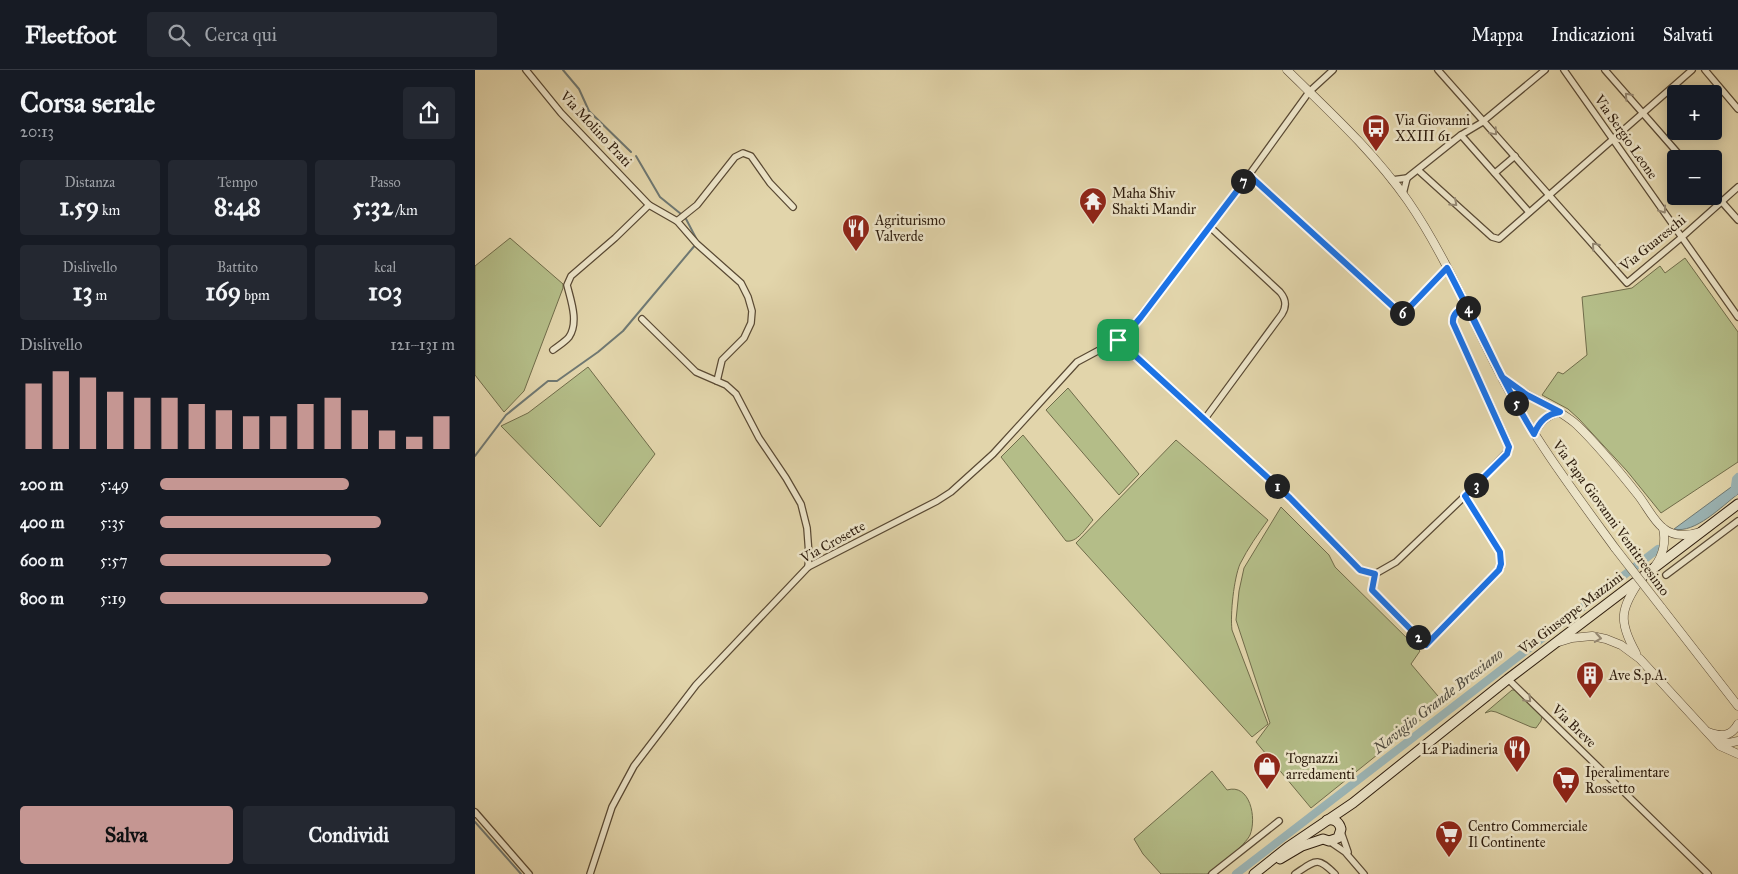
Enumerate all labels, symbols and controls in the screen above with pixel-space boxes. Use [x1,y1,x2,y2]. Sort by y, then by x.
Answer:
search box [147,12,497,57]
text: Fleetfoot [25,20,117,50]
icon: search [165,21,193,49]
text: Cerca qui [205,23,277,46]
text: Mappa [1471,24,1523,46]
text: Indicazioni [1551,24,1635,46]
text: Salvati [1663,24,1713,46]
text: Corsa serale [20,85,155,120]
map controls [1667,85,1722,205]
button: + [1667,85,1722,140]
button: share [403,87,455,139]
street label: Via Molino Prati [556,87,635,170]
street label: Via Sergio Leone [1590,91,1661,182]
one-way arrow [1625,92,1634,101]
place label: Via Giovanni XXIII 61 [1394,112,1470,145]
bus stop icon: Via Giovanni XXIII 61 [1361,113,1391,152]
text: 20:13 [20,122,54,141]
one-way arrow [1488,127,1497,136]
button: − [1667,150,1722,205]
pin: 7 [1231,168,1255,194]
text: 7 [1240,173,1247,190]
text: Distanza [64,174,115,191]
text: Tempo [217,174,258,191]
text: Passo [370,174,401,191]
place label: Maha Shiv Shakti Mandir [1112,185,1197,218]
temple icon: Maha Shiv Shakti Mandir [1078,186,1108,225]
text: 1.59 [59,191,99,222]
text: 8:48 [214,191,261,222]
text: 5:32 [353,191,393,222]
one-way arrow [1449,197,1458,206]
text: km [99,202,120,219]
text: /km [393,202,418,219]
one-way arrow [1657,204,1666,214]
street label: Via Guareschi [1616,211,1689,275]
place label: Agriturismo Valverde [874,212,945,245]
restaurant icon: Agriturismo Valverde [841,213,871,252]
one-way arrow [1592,243,1601,252]
text: Dislivello [63,259,117,276]
text: Battito [217,259,258,276]
text: kcal [374,259,396,276]
text: 13 [73,276,92,307]
text: 169 [205,276,241,307]
text: 103 [368,276,402,307]
text: m [92,287,107,304]
text: bpm [241,287,270,304]
pin: 4 [1455,296,1481,320]
pin: 6 [1389,300,1415,326]
text: 4 [1465,300,1472,317]
text: 6 [1399,305,1406,322]
pin [1097,319,1139,361]
icon: arrive [1104,326,1132,354]
text: Dislivello [20,335,82,354]
text: 121–131 m [390,335,455,354]
pin: 5 [1503,390,1529,416]
text: 5 [1513,395,1520,412]
street label: Via Papa Giovanni Ventitreesimo [1548,436,1673,599]
pin: 3 [1463,472,1489,498]
pin: 1 [1265,474,1289,498]
text: 200 m [20,475,63,494]
text: 5:49 [100,475,129,494]
text: 3 [1474,477,1479,494]
text: 1 [1275,478,1280,495]
text: 400 m [20,513,64,532]
text: 5:35 [100,513,125,532]
street label: Via Crosette [797,517,868,567]
text: 600 m [20,551,64,570]
text: 5:57 [100,551,127,570]
street label: Via Giuseppe Mazzini [1515,568,1627,658]
text: 800 m [20,589,64,608]
text: 5:19 [100,589,126,608]
pin: 2 [1405,624,1431,650]
text: 2 [1415,629,1422,646]
one-way arrow [1594,632,1603,642]
water label: Naviglio Grande Bresciano [1369,644,1507,758]
building icon: Ave S.p.A. [1575,660,1605,699]
place label: Ave S.p.A. [1608,667,1667,684]
one-way arrow [1522,693,1531,702]
street label: Via Breve [1548,700,1600,751]
restaurant icon: La Piadineria [1502,734,1532,773]
place label: La Piadineria [1422,741,1498,758]
place label: Tognazzi arredamenti [1286,750,1355,783]
shop icon: Tognazzi arredamenti [1252,751,1282,790]
place label: Iperalimentare Rossetto [1585,764,1670,797]
supermarket icon: Iperalimentare Rossetto [1551,765,1581,804]
button: Salva [20,806,233,864]
button: Condividi [243,806,455,864]
place label: Centro Commerciale Il Continente [1468,818,1588,851]
supermarket icon: Centro Commerciale Il Continente [1434,819,1464,858]

